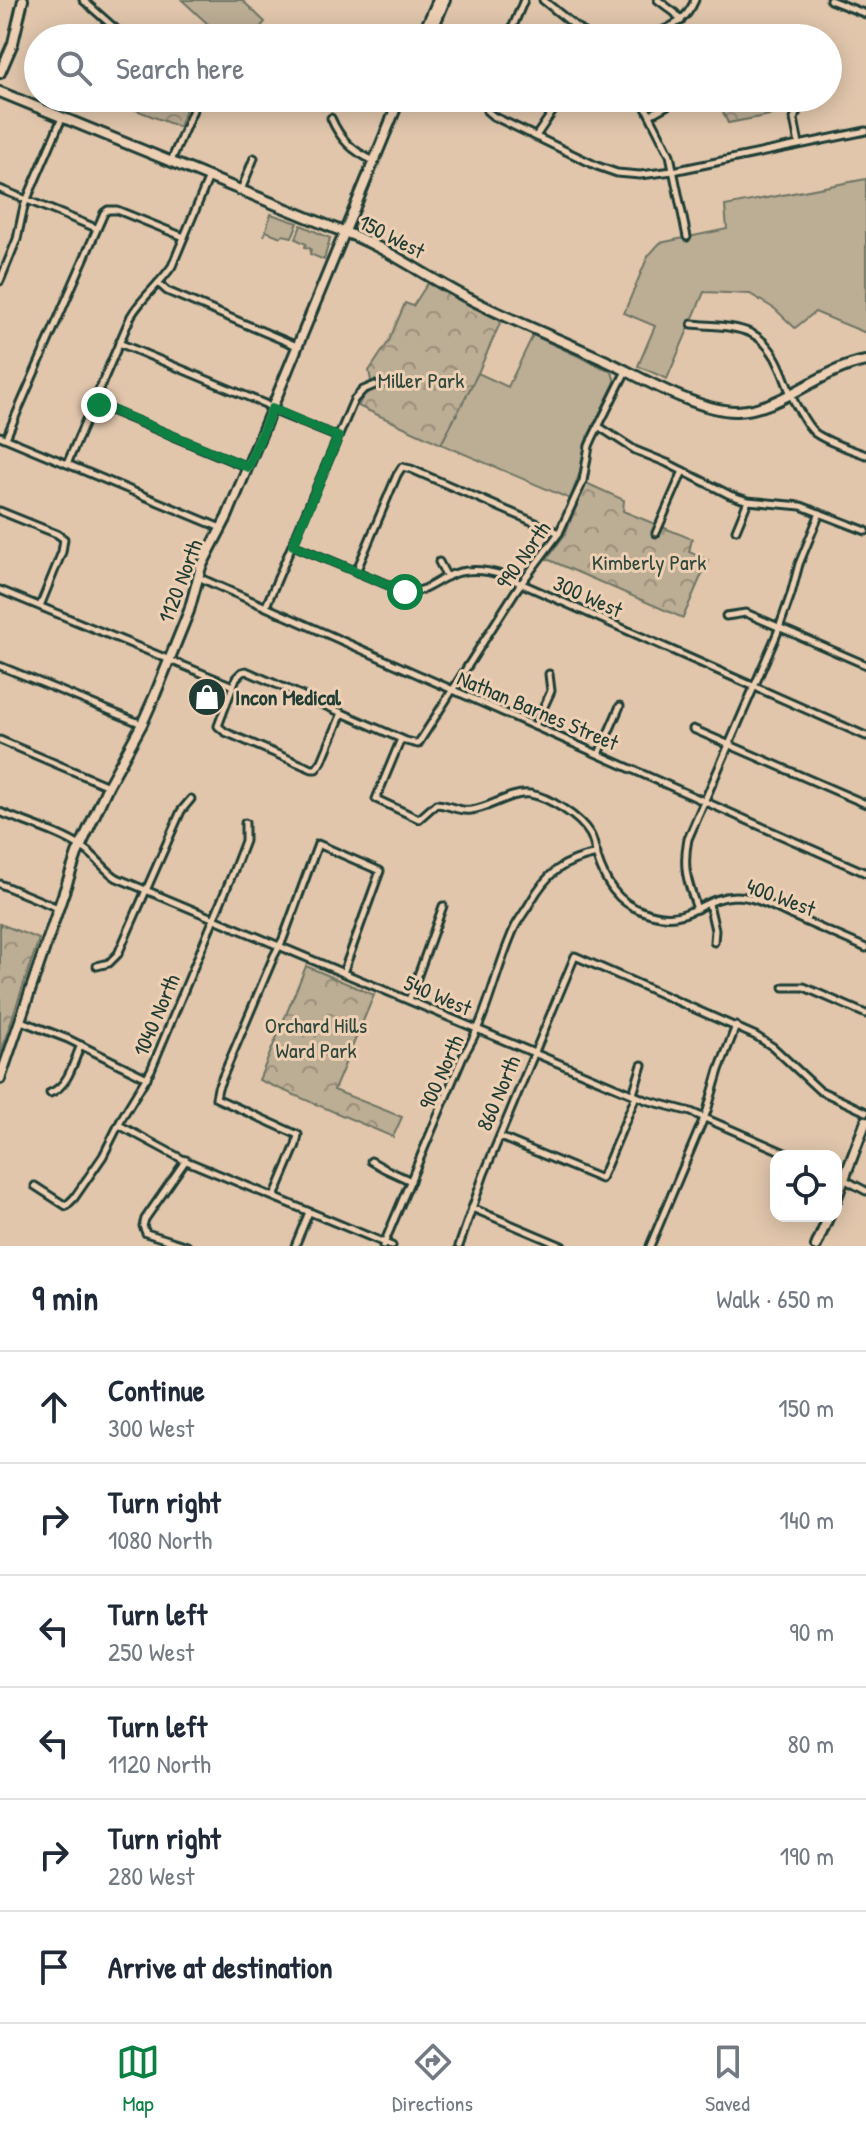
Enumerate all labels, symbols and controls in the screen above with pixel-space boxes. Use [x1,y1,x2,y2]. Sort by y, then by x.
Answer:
search box [24,24,842,112]
icon: search [52,46,96,90]
text: Search here [116,48,244,88]
street label: 150 West [354,207,431,266]
park label: Miller Park [378,365,464,395]
route end [81,387,117,423]
street label: 990 North [489,515,557,595]
street label: 1120 North [150,535,210,627]
park label: Kimberly Park [592,547,706,577]
street label: 300 West [549,567,628,625]
route start [387,574,423,610]
street label: Nathan Barnes Street [453,662,624,758]
shop icon: Incon Medical [186,676,228,718]
place label: Incon Medical [235,682,342,712]
street label: 400 West [742,871,820,923]
street label: 540 West [400,967,477,1023]
street label: 1040 North [125,969,187,1061]
park label: Orchard Hills Ward Park [265,1010,367,1065]
street label: 900 North [411,1030,471,1114]
street label: 860 North [469,1051,527,1135]
map controls [770,1150,842,1222]
button: locate [770,1150,842,1222]
text: 9 min [32,1275,98,1321]
text: Walk · 650 m [716,1281,834,1316]
text: Continue [108,1370,205,1410]
icon: ahead [32,1385,76,1429]
text: 150 m [778,1390,834,1425]
text: 300 West [108,1410,194,1445]
text: Turn right [108,1482,221,1522]
icon: right [32,1497,76,1541]
text: 140 m [780,1502,834,1537]
text: 1080 North [108,1522,212,1557]
text: Turn left [108,1594,207,1634]
icon: left [32,1609,76,1653]
text: 90 m [789,1614,834,1649]
text: 250 West [108,1634,194,1669]
text: Turn left [108,1706,207,1746]
icon: left [32,1721,76,1765]
text: 80 m [787,1726,834,1761]
text: 1120 North [108,1746,211,1781]
text: Turn right [108,1818,221,1858]
icon: right [32,1833,76,1877]
text: 190 m [780,1838,834,1873]
text: 280 West [108,1858,194,1893]
icon: arrive [32,1945,76,1989]
text: Arrive at destination [108,1947,333,1987]
tab: Map [116,2040,160,2118]
tab: Directions [392,2040,473,2118]
tab: Saved [705,2040,750,2118]

